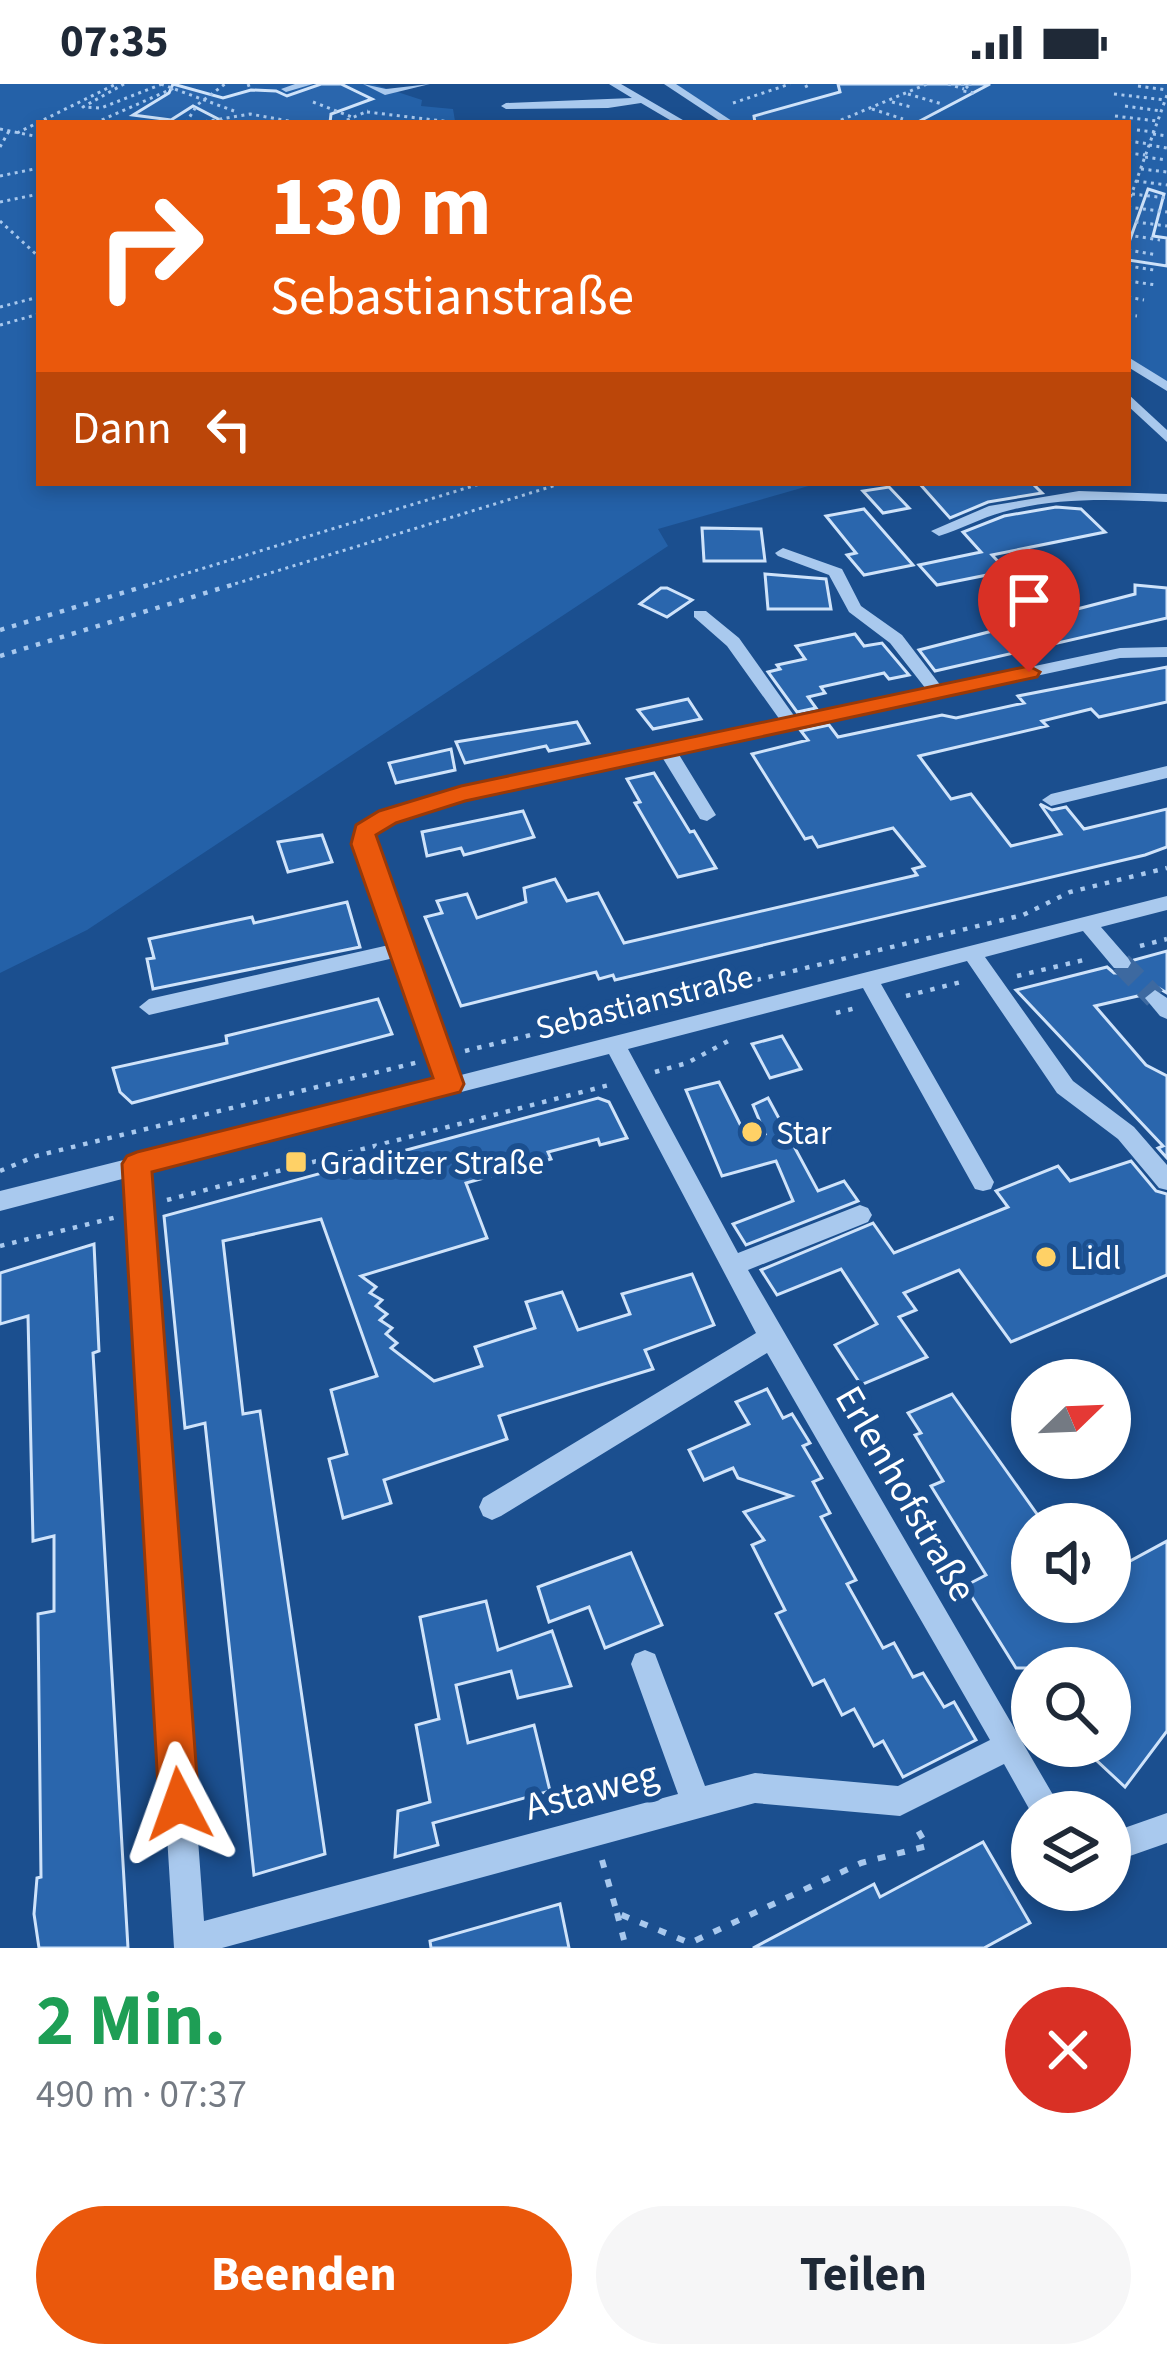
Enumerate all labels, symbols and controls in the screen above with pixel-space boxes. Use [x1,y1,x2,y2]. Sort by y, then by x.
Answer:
text: 07:35 [60,10,169,74]
text: 130 m [270,148,492,268]
icon: right [72,168,228,324]
text: Sebastianstraße [270,259,634,336]
icon: left [196,396,262,462]
text: Dann [72,397,172,461]
pin [978,549,1080,672]
icon: arrive [996,567,1062,633]
street label: Sebastianstraße [531,953,758,1052]
place label: Star [776,1110,832,1157]
marker: Star [739,1119,765,1145]
place label: Graditzer Straße [320,1140,544,1187]
marker: Graditzer Straße [283,1149,309,1175]
place label: Lidl [1070,1235,1121,1282]
marker: Lidl [1033,1244,1059,1270]
north arrow [1011,1359,1131,1479]
map controls [1011,1359,1131,1911]
street label: Erlenhofstraße [821,1376,990,1612]
button: sound [1011,1503,1131,1623]
button: search [1011,1647,1131,1767]
position arrow [116,1741,242,1867]
street label: Astaweg [519,1746,665,1836]
button: layers [1011,1791,1131,1911]
text: 2 Min. [36,1970,226,2073]
button: close [1005,1987,1131,2113]
text: 490 m · 07:37 [36,2067,247,2123]
button: Beenden [36,2206,572,2344]
button: Teilen [596,2206,1131,2344]

